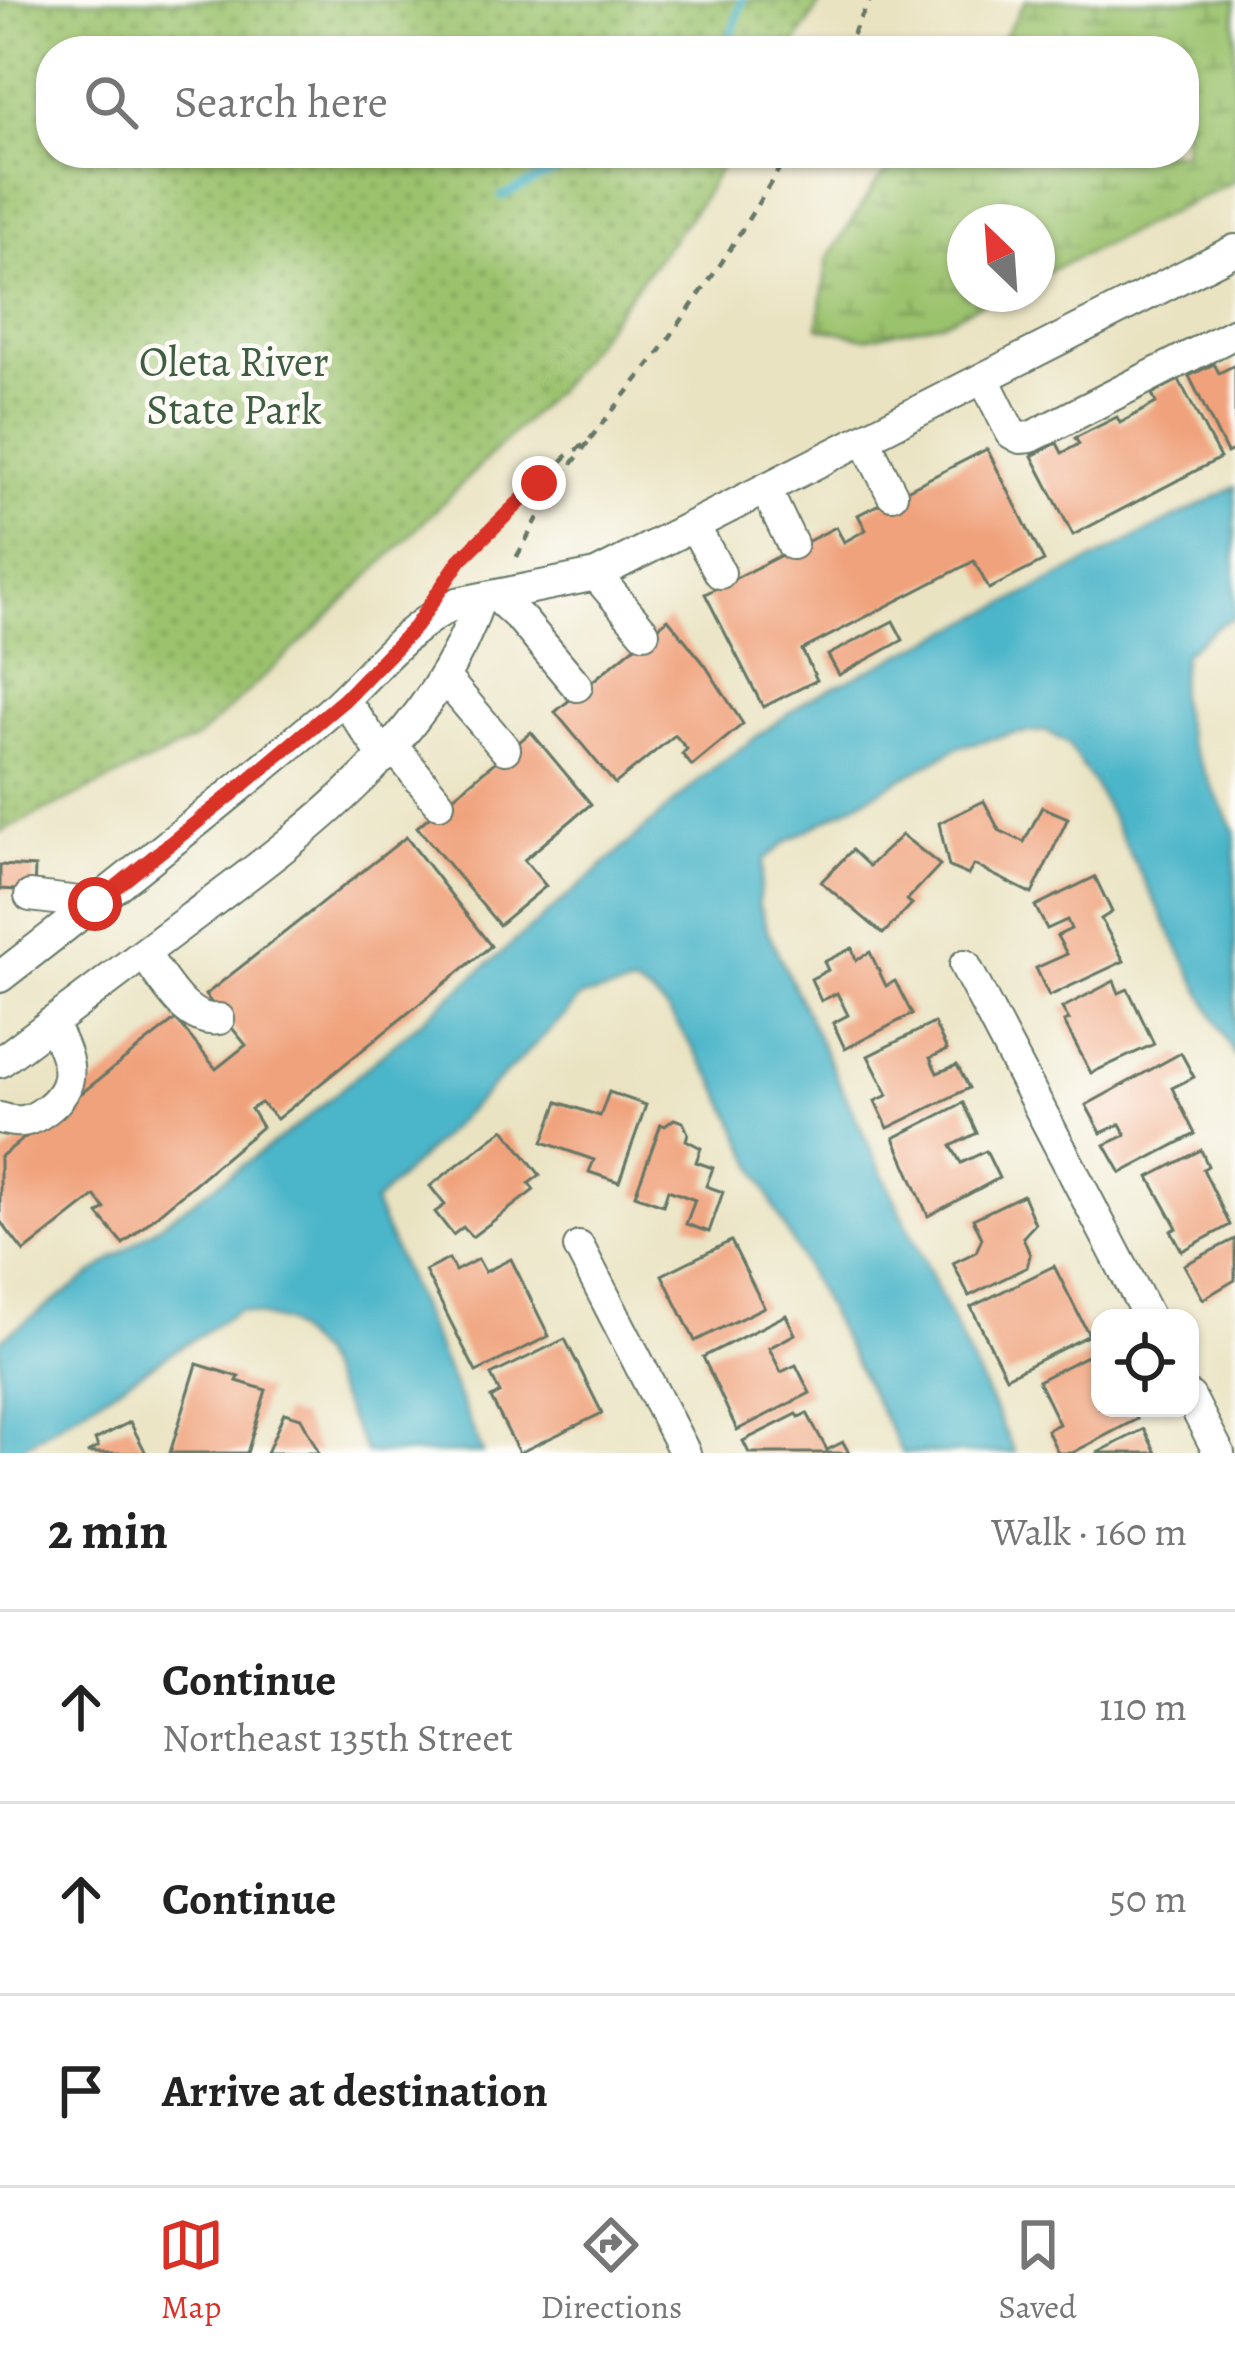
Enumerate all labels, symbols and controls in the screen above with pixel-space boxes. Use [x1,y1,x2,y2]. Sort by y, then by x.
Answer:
search box [36,36,1199,168]
icon: search [78,69,144,135]
text: Search here [174,71,388,133]
north arrow [947,204,1055,312]
park label: Oleta River State Park [139,333,329,438]
route end [512,456,566,510]
route start [68,877,122,931]
map controls [1091,1309,1199,1417]
button: locate [1091,1309,1199,1417]
text: 2 min [48,1496,168,1566]
text: Walk · 160 m [991,1505,1187,1558]
text: Continue [162,1649,336,1711]
icon: ahead [48,1674,114,1740]
text: 110 m [1099,1680,1187,1733]
text: Northeast 135th Street [162,1711,513,1764]
icon: ahead [48,1866,114,1932]
text: Continue [162,1868,336,1930]
text: 50 m [1109,1872,1187,1925]
icon: arrive [48,2058,114,2124]
text: Arrive at destination [162,2060,548,2122]
tab: Map [158,2212,224,2329]
tab: Directions [541,2212,682,2329]
tab: Saved [999,2212,1077,2329]

